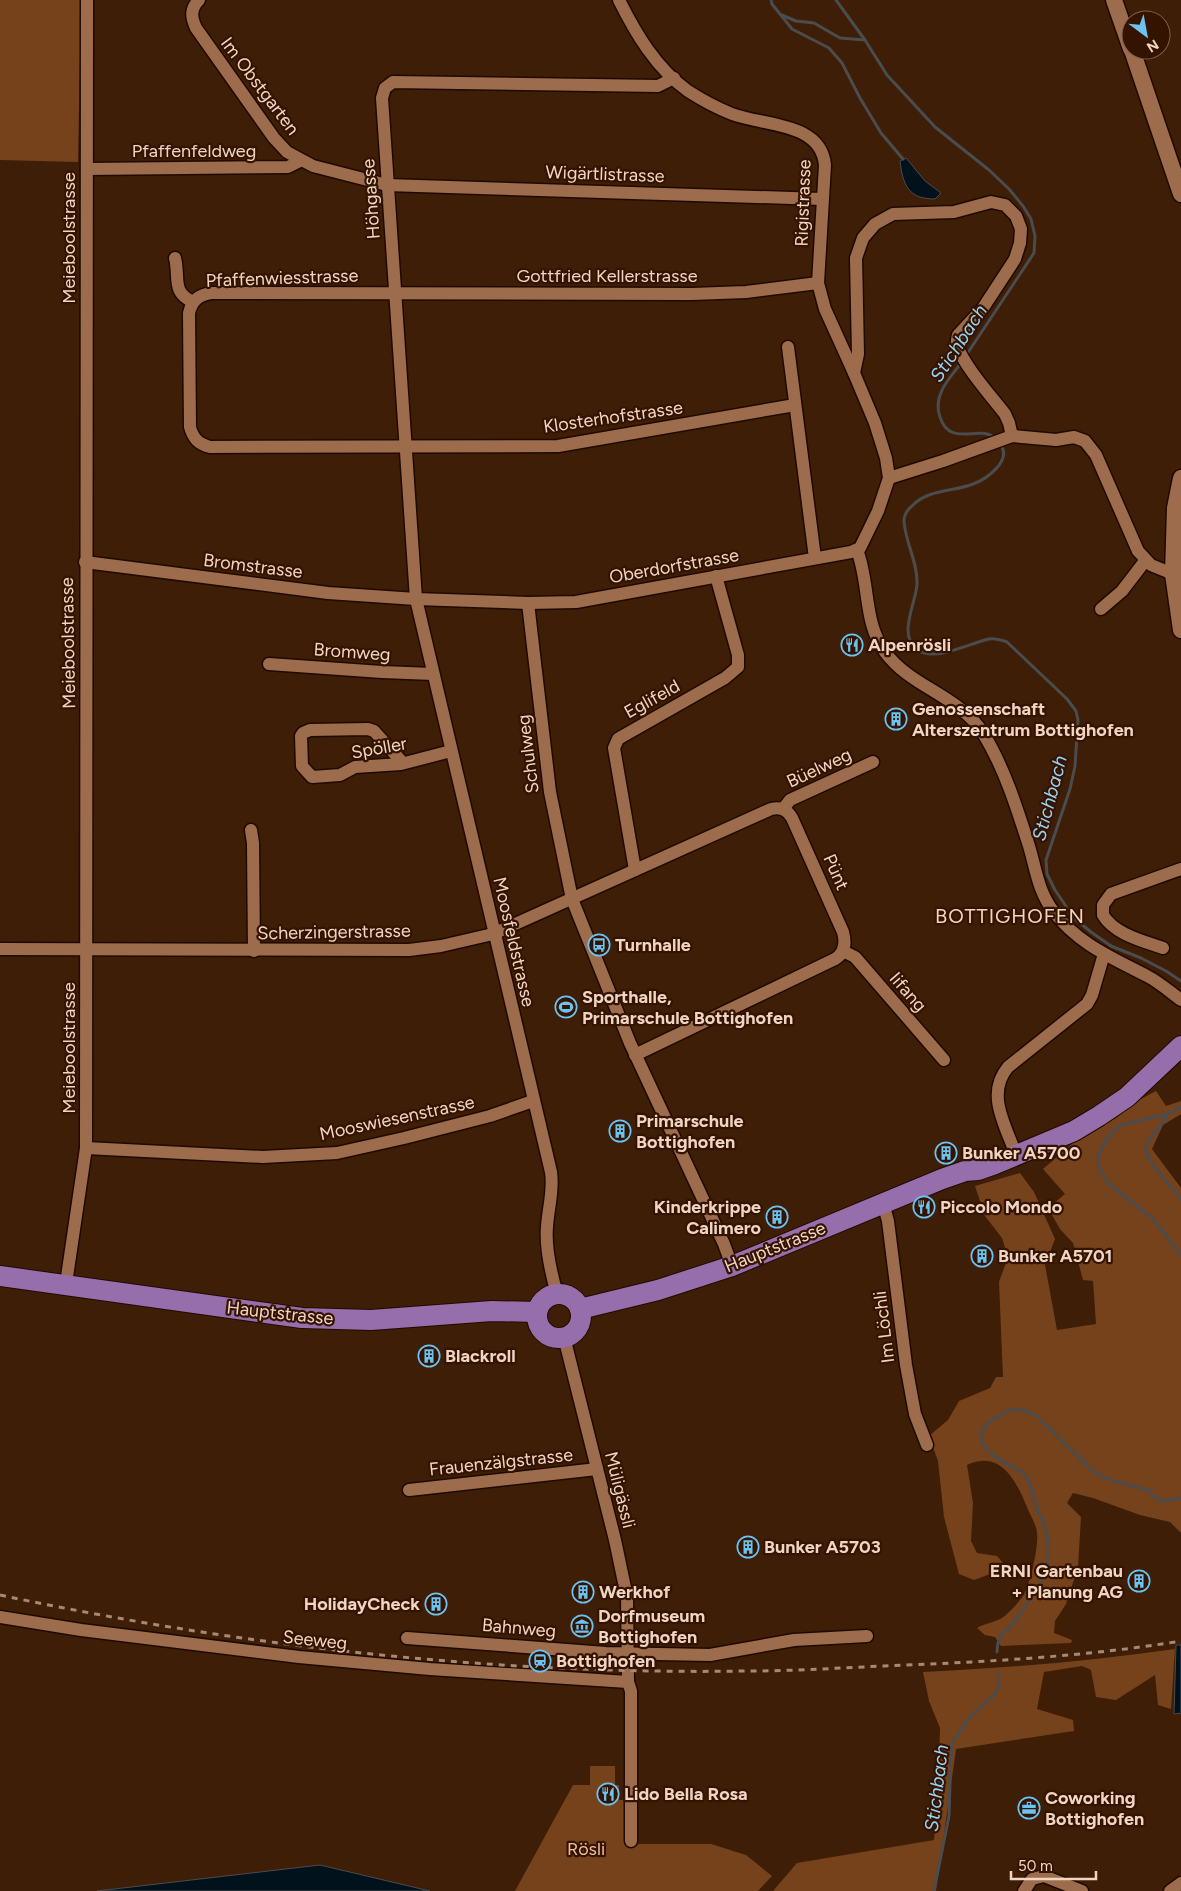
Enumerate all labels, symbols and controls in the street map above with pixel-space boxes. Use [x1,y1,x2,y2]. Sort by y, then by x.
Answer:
north arrow [1121,10,1171,60]
street label: Im Obstgarten [216,33,304,139]
text: N [1144,36,1162,56]
street label: Pfaffenfeldweg [132,140,256,162]
street label: Höhgasse [357,158,385,240]
street label: Rigistrasse [790,159,816,247]
street label: Wigärtlistrasse [545,161,665,187]
street label: Meieboolstrasse [58,172,80,304]
street label: Pfaffenwiesstrasse [205,264,359,292]
street label: Gottfried Kellerstrasse [517,265,698,287]
water label: Stichbach [925,300,992,386]
street label: Klosterhofstrasse [542,396,684,438]
street label: Oberdorfstrasse [607,544,741,588]
street label: Bromstrasse [202,549,304,583]
street label: Meieboolstrasse [56,577,80,709]
restaurant icon: Alpenrösli [840,633,864,657]
place label: Alpenrösli [868,634,951,656]
street label: Bromweg [313,638,391,666]
street label: Eglifeld [620,675,684,723]
place label: Genossenschaft Alterszentrum Bottighofen [912,698,1134,741]
building icon: Genossenschaft Alterszentrum Bottighofen [884,707,908,731]
street label: Schulweg [512,713,544,795]
street label: Spöller [350,732,408,764]
street label: Büelweg [783,743,855,793]
water label: Stichbach [1027,752,1072,843]
street label: Pünt [818,851,854,894]
street label: Moosfeldstrasse [488,875,540,1009]
district label: BOTTIGHOFEN [935,904,1085,928]
street label: Scherzingerstrasse [257,920,411,944]
bus stop icon: Turnhalle [587,933,611,957]
place label: Turnhalle [615,934,691,956]
street label: Iifang [885,968,931,1016]
street label: Meieboolstrasse [58,982,80,1114]
place label: Sporthalle, Primarschule Bottighofen [582,986,793,1029]
sports icon: Sporthalle, Primarschule Bottighofen [554,995,578,1019]
street label: Mooswiesenstrasse [317,1091,477,1145]
place label: Primarschule Bottighofen [636,1110,744,1153]
building icon: Primarschule Bottighofen [608,1119,632,1143]
building icon: Bunker A5700 [934,1141,958,1165]
place label: Bunker A5700 [962,1142,1081,1164]
restaurant icon: Piccolo Mondo [912,1195,936,1219]
place label: Kinderkrippe Calimero [654,1196,761,1239]
place label: Piccolo Mondo [940,1196,1062,1218]
building icon: Kinderkrippe Calimero [765,1205,789,1229]
street label: Hauptstrasse [721,1217,829,1277]
building icon: Bunker A5701 [970,1244,994,1268]
place label: Bunker A5701 [998,1245,1112,1267]
street label: Im Löchli [869,1290,899,1364]
street label: Hauptstrasse [226,1296,335,1330]
building icon: Blackroll [417,1344,441,1368]
place label: Blackroll [445,1345,516,1367]
street label: Frauenzälgstrasse [428,1443,574,1480]
street label: Müligässli [600,1449,640,1531]
building icon: Bunker A5703 [736,1535,760,1559]
place label: Bunker A5703 [764,1536,881,1558]
place label: ERNI Gartenbau + Planung AG [990,1560,1123,1603]
building icon: ERNI Gartenbau + Planung AG [1127,1569,1151,1593]
building icon: Werkhof [571,1580,595,1604]
place label: Werkhof [599,1581,671,1603]
building icon: HolidayCheck [424,1592,448,1616]
place label: HolidayCheck [304,1593,420,1615]
place label: Dorfmuseum Bottighofen [598,1605,705,1648]
street label: Bahnweg [481,1614,557,1642]
museum icon: Dorfmuseum Bottighofen [570,1614,594,1638]
street label: Seeweg [282,1626,348,1654]
station icon: Bottighofen [528,1649,552,1673]
place label: Bottighofen [556,1650,655,1672]
water label: Stichbach [920,1743,953,1833]
restaurant icon: Lido Bella Rosa [596,1782,620,1806]
place label: Lido Bella Rosa [624,1783,748,1805]
place label: Coworking Bottighofen [1045,1787,1144,1830]
office icon: Coworking Bottighofen [1017,1796,1041,1820]
park label: Rösli [567,1838,605,1860]
scale bar [1011,1848,1096,1880]
text: 50 m [1018,1857,1053,1875]

